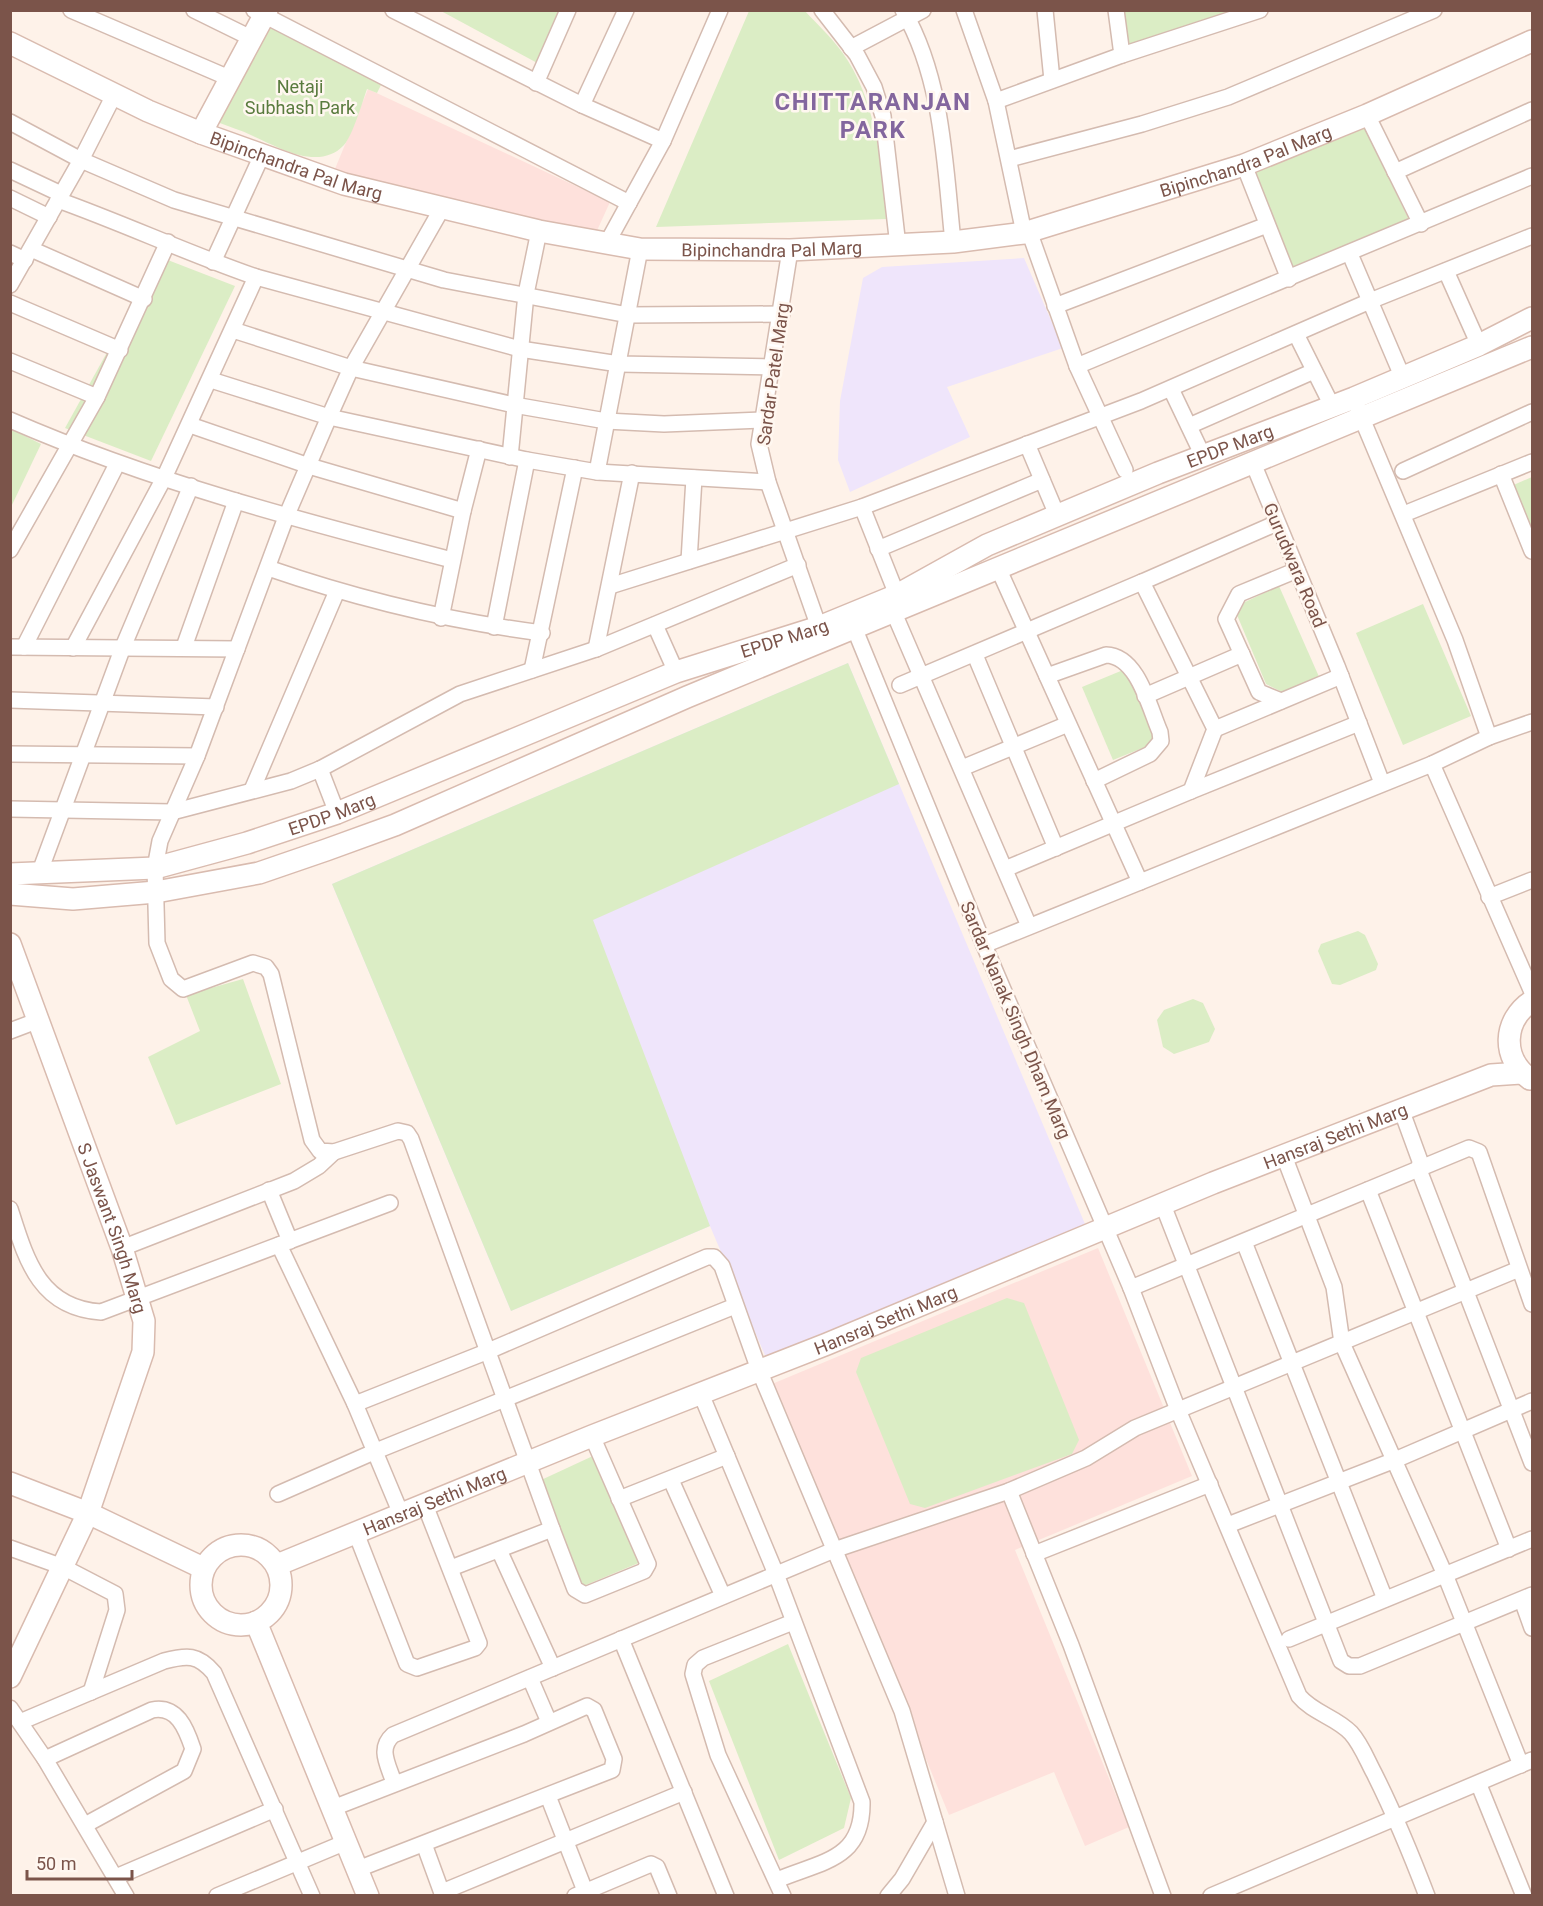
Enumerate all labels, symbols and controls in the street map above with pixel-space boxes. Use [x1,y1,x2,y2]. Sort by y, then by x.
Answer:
park label: Netaji Subhash Park [245,76,356,118]
district label: CHITTARANJAN PARK [775,88,971,144]
street label: Bipinchandra Pal Marg [1157,120,1334,201]
street label: Bipinchandra Pal Marg [207,127,385,203]
street label: Bipinchandra Pal Marg [681,236,863,261]
street label: Sardar Patel Marg [753,301,793,447]
street label: EPDP Marg [1184,420,1276,472]
street label: Gurudwara Road [1259,500,1331,630]
street label: EPDP Marg [738,614,831,662]
street label: EPDP Marg [286,788,378,839]
street label: Sardar Nanak Singh Dham Marg [956,898,1076,1142]
street label: Hansraj Sethi Marg [1260,1098,1410,1173]
street label: S Jaswant Singh Marg [74,1140,152,1316]
street label: Hansraj Sethi Marg [811,1281,960,1359]
street label: Hansraj Sethi Marg [360,1462,509,1539]
scale bar [27,1843,132,1881]
text: 50 m [36,1853,76,1874]

